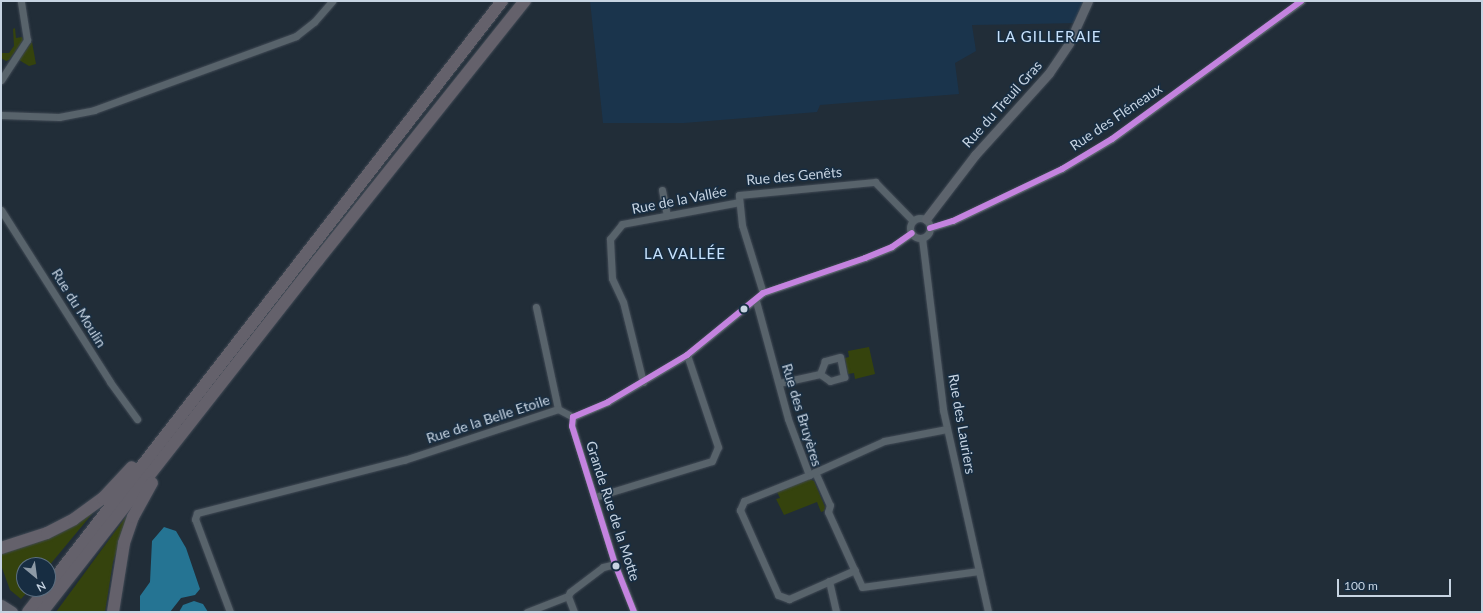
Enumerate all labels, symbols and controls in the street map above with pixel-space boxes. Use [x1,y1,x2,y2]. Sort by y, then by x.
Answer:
district label: LA GILLERAIE [996,28,1102,46]
street label: Rue du Treuil Gras [958,57,1046,151]
street label: Rue des Fléneaux [1067,80,1165,154]
street label: Rue des Genêts [745,163,843,189]
street label: Rue de la Vallée [630,183,728,217]
district label: LA VALLÉE [644,245,726,263]
street label: Rue du Moulin [48,266,110,350]
unlabelled marker [739,304,749,314]
street label: Rue des Bruyères [778,362,826,468]
street label: Rue des Lauriers [945,373,979,475]
street label: Rue de la Belle Etoile [424,391,552,447]
street label: Grande Rue de la Motte [582,439,644,583]
north arrow [16,557,56,597]
unlabelled marker [611,561,621,571]
scale bar [1339,571,1453,597]
text: 100 m [1344,578,1378,593]
text: N [35,579,48,595]

